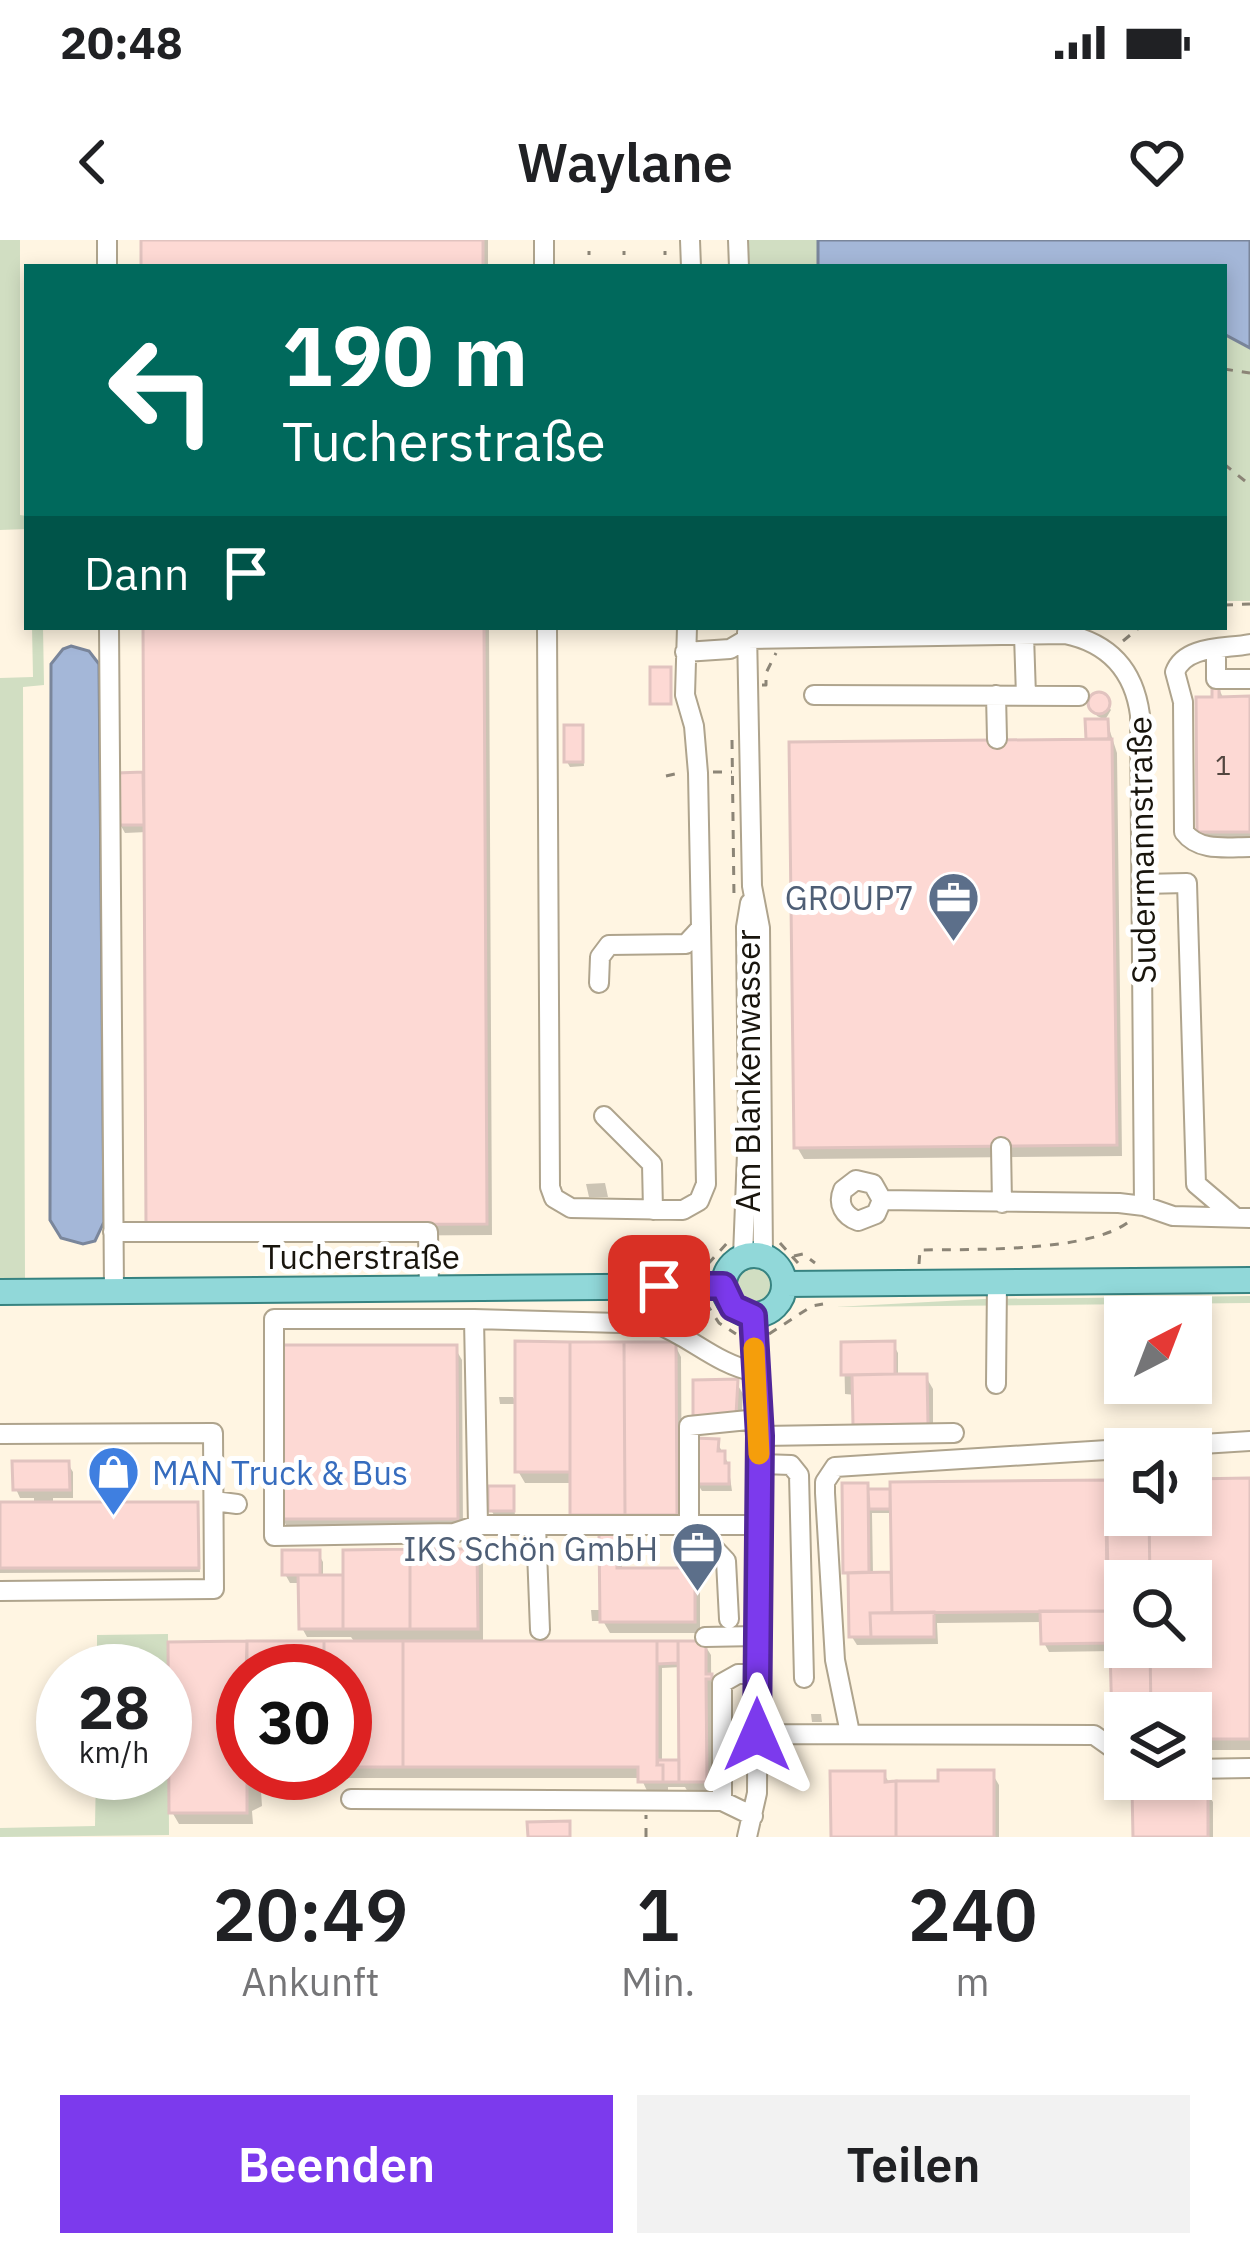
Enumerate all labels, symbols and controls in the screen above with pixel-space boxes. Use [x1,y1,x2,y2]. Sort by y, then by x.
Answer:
text: 20:48 [60,13,183,71]
text: Waylane [517,127,733,197]
icon: back [60,129,126,195]
icon: heart [1124,129,1190,195]
text: 190 m [282,300,528,409]
icon: left [84,312,240,468]
text: Tucherstraße [282,406,606,476]
icon: arrive [213,540,279,606]
text: Dann [84,544,189,602]
street label: Sudermannstraße [1117,716,1165,984]
house number: 1 [1215,747,1231,782]
office icon: GROUP7 [925,869,981,943]
place label: GROUP7 [785,876,914,919]
street label: Am Blankenwasser [726,929,769,1213]
street label: Tucherstraße [262,1235,460,1278]
pin [608,1235,710,1337]
icon: arrive [626,1253,692,1319]
north arrow [1104,1296,1212,1404]
map controls [1104,1296,1212,1800]
button: sound [1104,1428,1212,1536]
shop icon: MAN Truck & Bus [85,1444,141,1518]
place label: MAN Truck & Bus [152,1451,408,1494]
office icon: IKS Schön GmbH [669,1520,725,1594]
place label: IKS Schön GmbH [403,1527,658,1570]
button: search [1104,1560,1212,1668]
speed limit sign: 30 [216,1644,372,1800]
text: 28 [78,1667,150,1746]
position arrow [694,1672,820,1798]
button: layers [1104,1692,1212,1800]
text: km/h [79,1732,149,1771]
text: 20:49 [213,1867,408,1961]
text: 1 [636,1867,680,1961]
text: 240 [908,1867,1037,1961]
text: Ankunft [242,1956,379,2007]
text: Min. [621,1956,695,2007]
text: m [956,1956,990,2007]
button: Beenden [60,2095,613,2233]
button: Teilen [637,2095,1190,2233]

